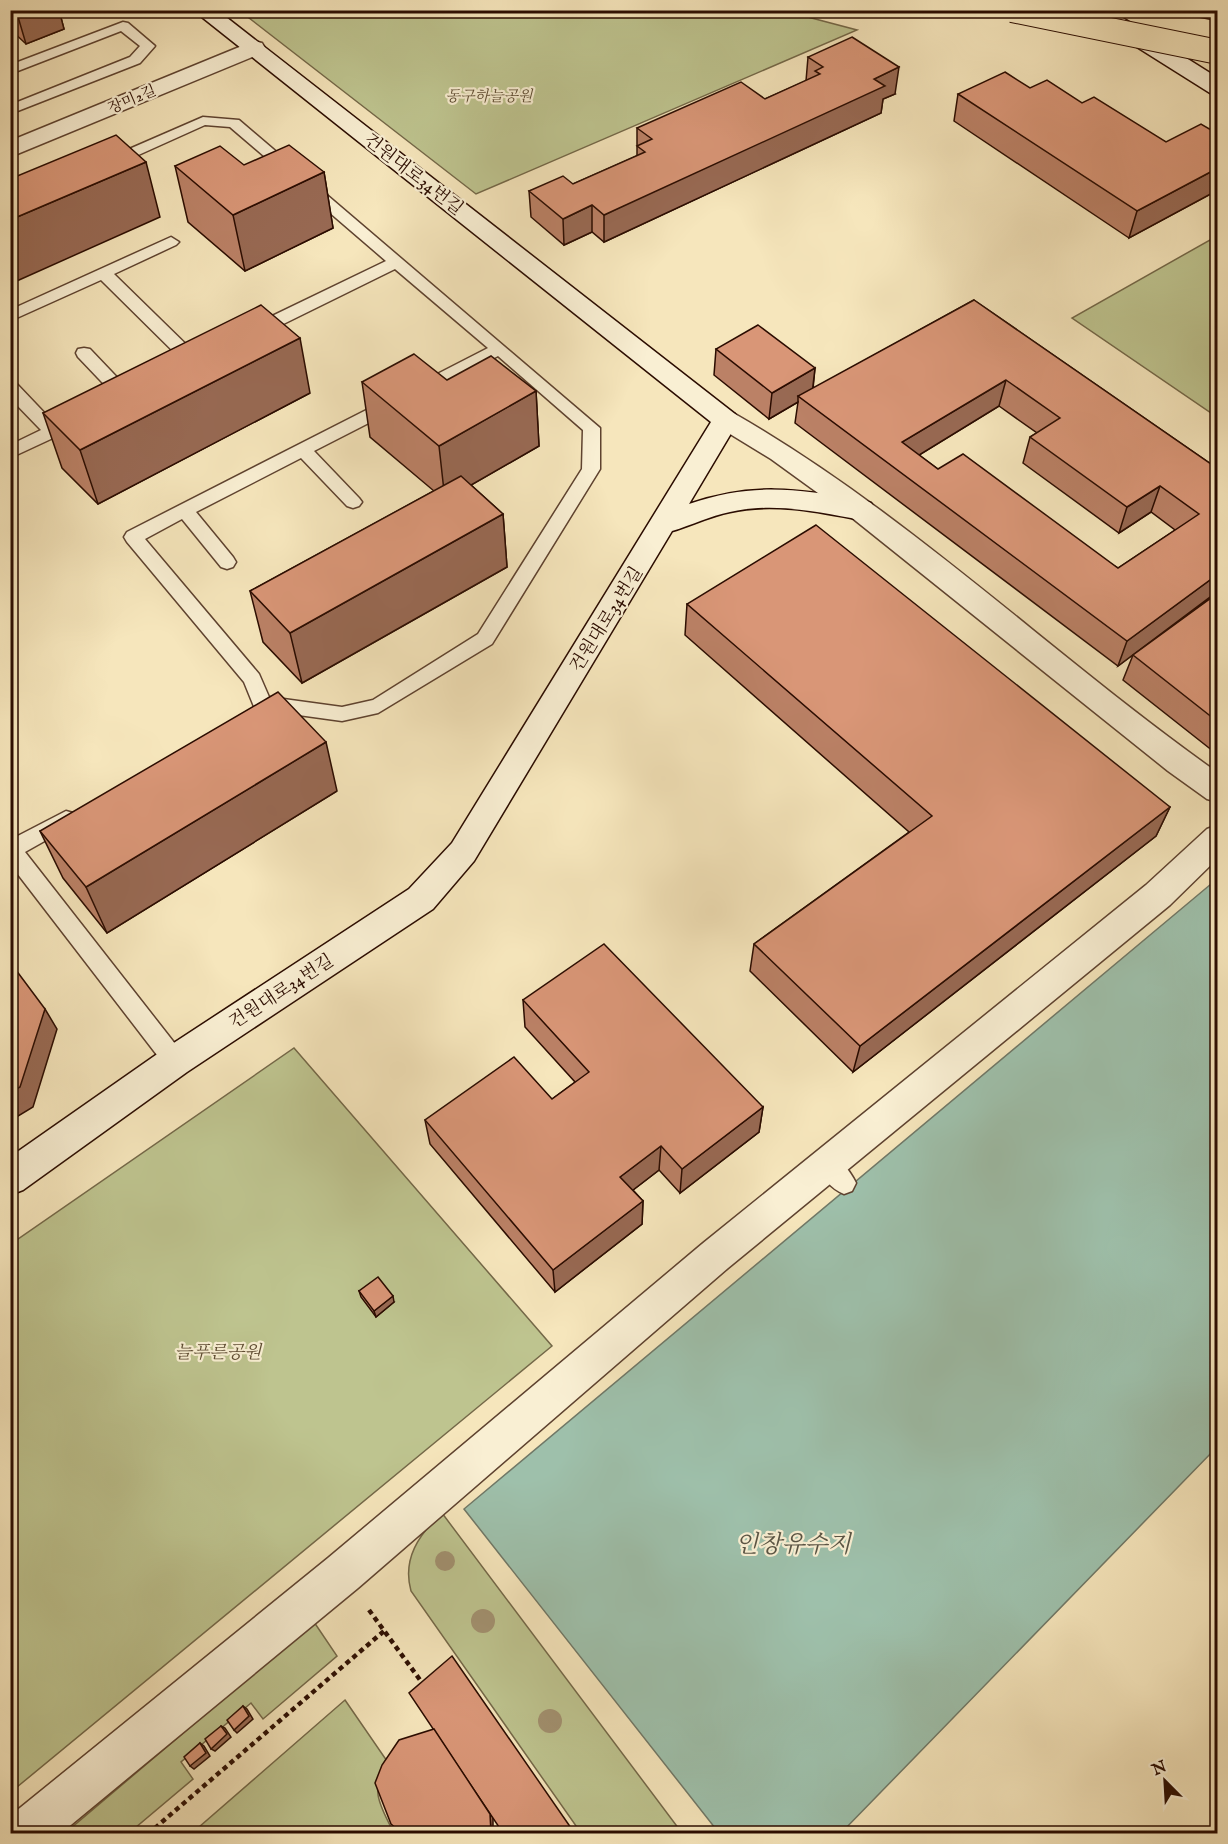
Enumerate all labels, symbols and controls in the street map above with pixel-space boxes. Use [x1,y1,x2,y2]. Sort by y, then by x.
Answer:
street label: 장미2길 [105,81,159,118]
park label: 동구하늘공원 [446,87,534,106]
street label: 건원대로34번길 [359,129,467,221]
street label: 건원대로34번길 [566,563,649,677]
street label: 건원대로34번길 [225,950,338,1035]
park label: 늘푸른공원 [175,1342,263,1365]
water label: 인창유수지 [735,1530,853,1561]
north arrow [1135,1751,1195,1811]
text: N [1148,1757,1170,1781]

